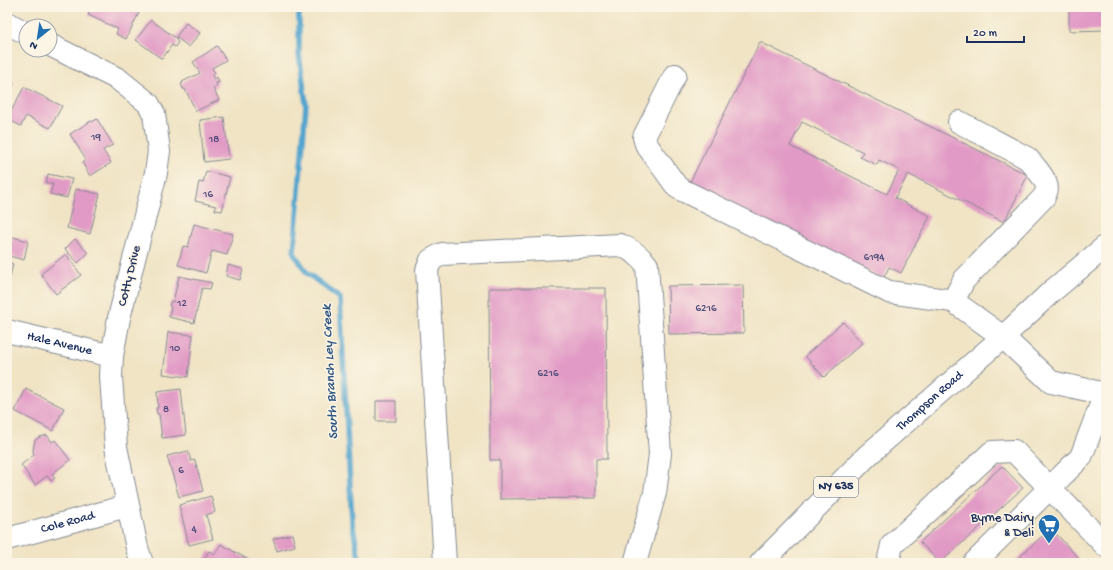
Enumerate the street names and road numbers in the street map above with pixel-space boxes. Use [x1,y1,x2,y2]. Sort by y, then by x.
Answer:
street label: Cotty Drive [115,244,145,308]
street label: Hale Avenue [25,329,94,359]
street label: Thompson Road [893,367,967,435]
road number: NY 635 [814,477,858,497]
street label: Cole Road [39,507,98,537]

